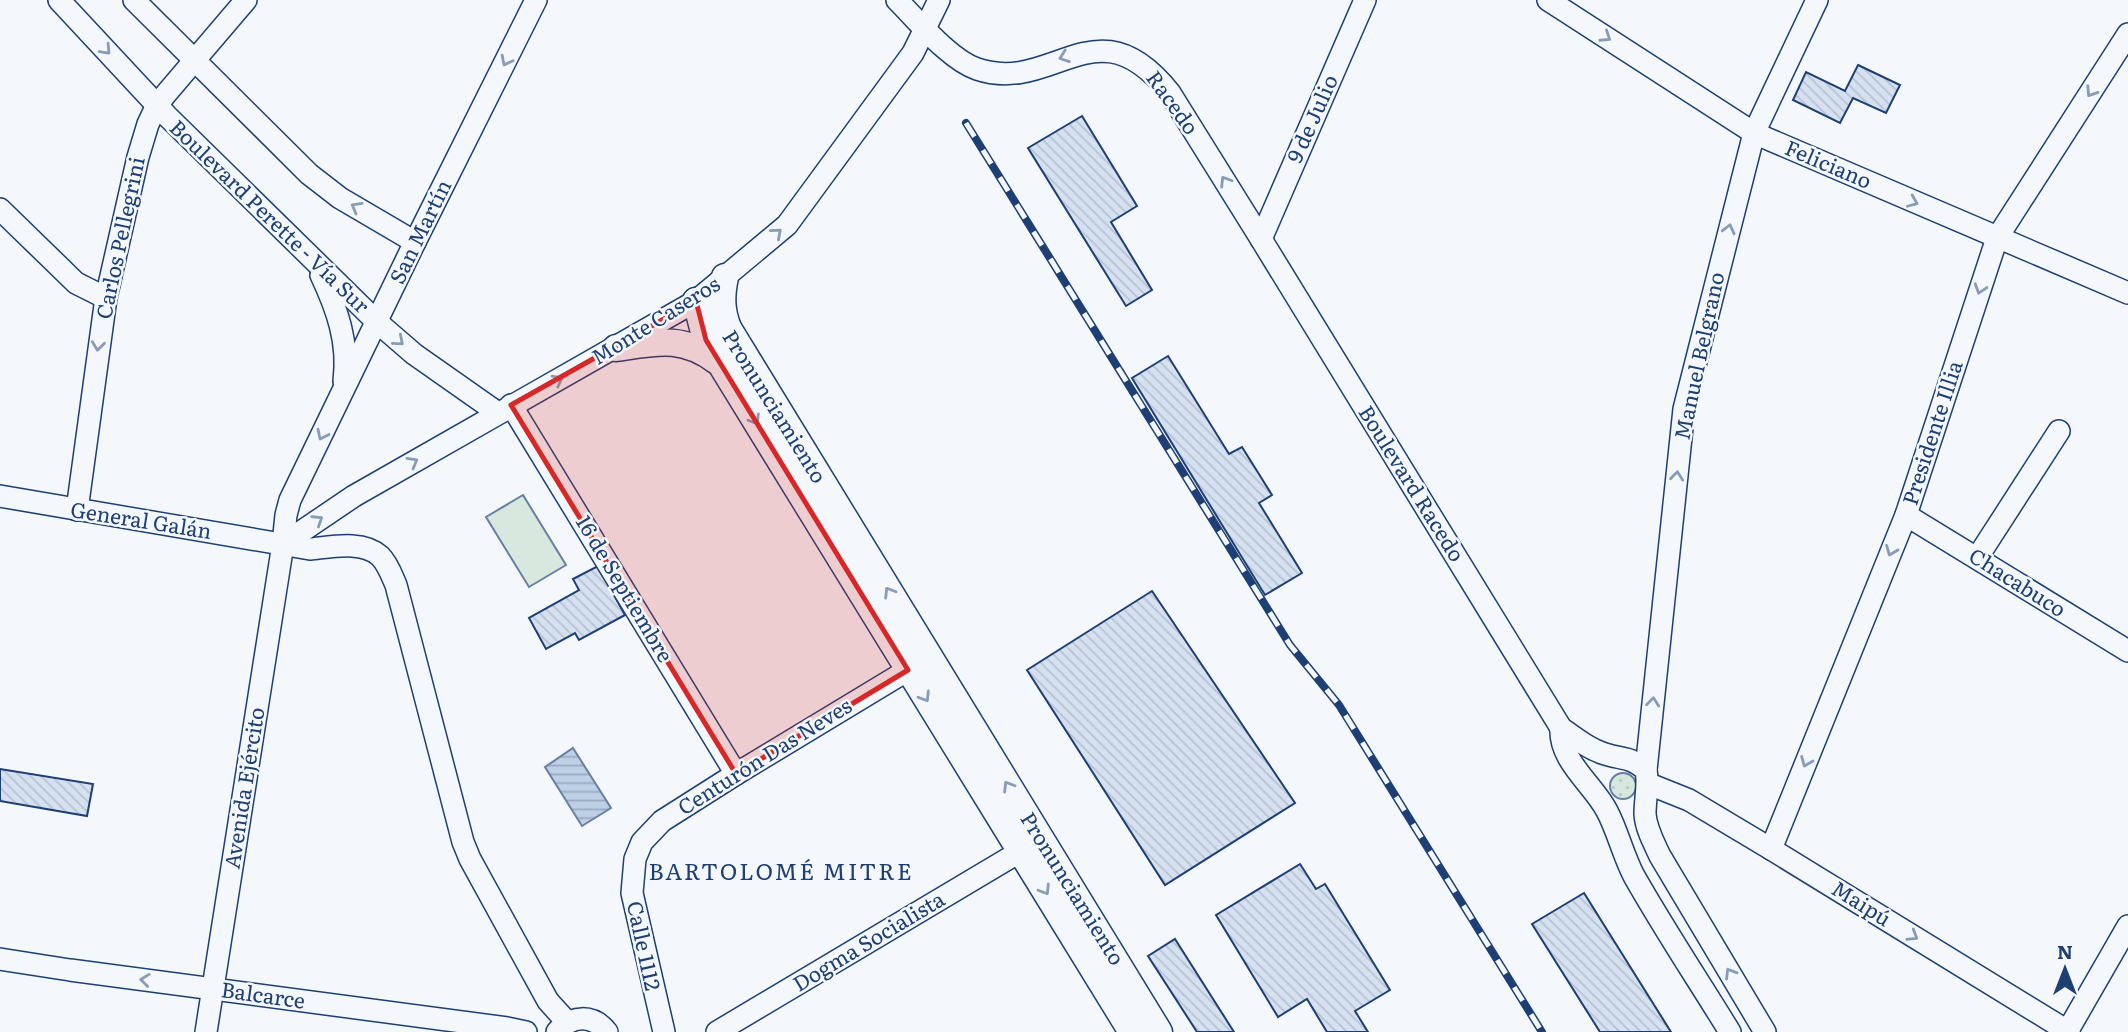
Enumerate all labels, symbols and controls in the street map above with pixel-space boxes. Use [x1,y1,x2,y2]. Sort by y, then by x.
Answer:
one-way arrow [1598,29,1611,42]
one-way arrow [97,42,110,55]
one-way arrow [1058,49,1070,63]
one-way arrow [500,54,514,66]
street label: Racedo [1140,63,1208,140]
street label: 9 de Julio [1278,69,1344,167]
one-way arrow [2087,84,2099,97]
street label: Boulevard Perette - Vía Sur [164,111,378,319]
street label: Feliciano [1781,131,1877,195]
street label: Carlos Pellegrini [86,153,151,321]
street label: San Martín [380,173,457,288]
one-way arrow [1220,176,1233,189]
one-way arrow [1906,194,1918,208]
one-way arrow [351,202,364,215]
one-way arrow [1721,224,1735,236]
one-way arrow [769,229,782,241]
street label: Monte Caseros [584,267,725,371]
street label: Manuel Belgrano [1665,269,1730,442]
one-way arrow [1974,282,1988,295]
street label: Pronunciamiento [716,323,836,488]
one-way arrow [390,333,403,345]
one-way arrow [91,340,106,352]
street label: Presidente Illia [1893,355,1969,509]
one-way arrow [550,375,563,389]
street label: Boulevard Racedo [1353,399,1474,567]
one-way arrow [746,412,759,425]
one-way arrow [316,428,330,441]
one-way arrow [405,457,418,470]
one-way arrow [1669,470,1684,481]
street label: General Galán [69,492,214,545]
street label: 16 de Septiembre [570,508,682,667]
one-way arrow [310,515,323,528]
street label: Chacabuco [1964,539,2073,623]
one-way arrow [1886,544,1900,556]
one-way arrow [885,586,898,599]
street label: Centurón Das Neves [671,689,857,821]
one-way arrow [917,689,930,702]
one-way arrow [1645,696,1660,707]
street label: Avenida Ejército [214,705,271,871]
one-way arrow [1801,755,1815,767]
one-way arrow [1003,780,1016,793]
street label: Pronunciamiento [1014,805,1134,970]
district label: BARTOLOMÉ MITRE [648,853,914,887]
street label: Maipú [1826,871,1898,932]
street label: Dogma Socialista [786,882,950,998]
one-way arrow [1037,883,1050,896]
street label: Calle 1112 [621,898,670,993]
one-way arrow [1905,928,1918,941]
north arrow [2030,934,2100,1004]
text: N [2057,937,2073,965]
one-way arrow [1726,968,1739,981]
street label: Balcarce [219,972,307,1015]
one-way arrow [140,973,151,988]

